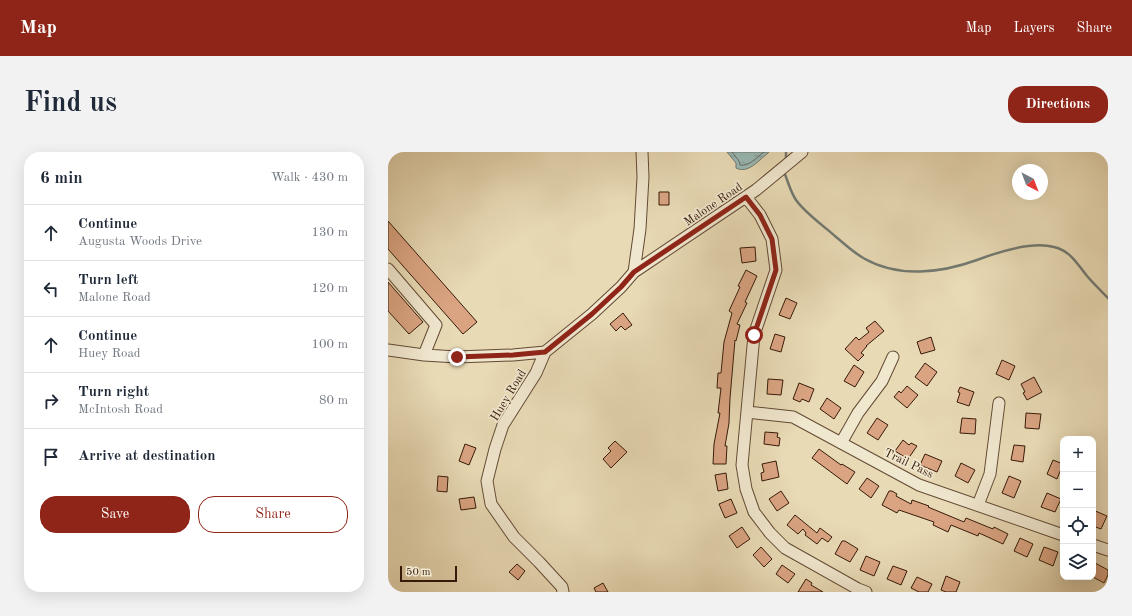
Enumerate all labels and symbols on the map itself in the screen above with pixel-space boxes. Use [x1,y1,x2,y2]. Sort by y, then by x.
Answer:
north arrow [1012,164,1048,200]
street label: Malone Road [682,181,745,229]
route start [745,326,763,344]
route end [448,348,466,366]
street label: Huey Road [489,368,529,423]
street label: Trail Pass [882,447,935,481]
scale bar [400,564,457,583]

